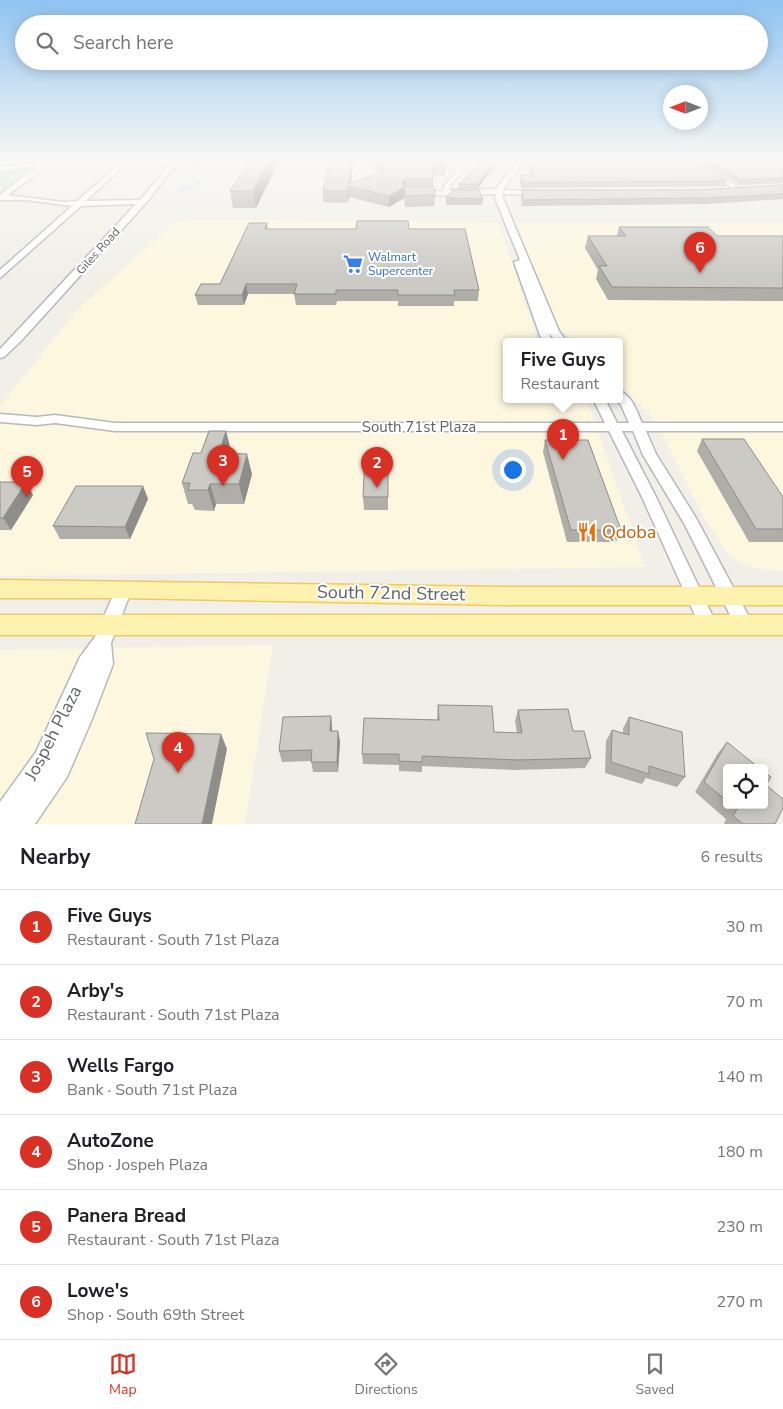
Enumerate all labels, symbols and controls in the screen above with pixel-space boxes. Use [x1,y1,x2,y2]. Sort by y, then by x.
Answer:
search box [15,15,768,70]
icon: search [33,29,61,57]
text: Search here [73,30,174,56]
north arrow [663,85,708,130]
street label: Giles Road [73,224,123,278]
pin: 6 [684,232,716,273]
place label: Walmart Supercenter [368,249,434,279]
supermarket icon: Walmart Supercenter [342,253,364,275]
popup [503,338,623,403]
text: Five Guys [521,347,605,373]
text: Restaurant [521,373,599,395]
street label: South 71st Plaza [362,417,476,437]
pin: 1 [547,419,579,460]
pin: 3 [207,445,239,486]
pin: 2 [361,447,393,488]
pin: 5 [11,456,43,497]
your location [500,457,526,483]
place label: Qdoba [602,520,656,544]
restaurant icon: Qdoba [576,521,598,543]
street label: South 72nd Street [317,580,466,606]
street label: Jospeh Plaza [18,681,87,785]
pin: 4 [162,732,194,773]
map controls [723,764,768,809]
button: locate [723,764,768,809]
text: Nearby [20,843,90,871]
text: 6 results [701,846,763,868]
text: Five Guys [67,903,152,929]
text: 1 [31,916,41,938]
text: 30 m [726,916,763,938]
text: Restaurant · South 71st Plaza [67,929,280,951]
text: Arby's [67,978,124,1004]
text: 2 [31,991,41,1013]
text: 70 m [726,991,763,1013]
text: Restaurant · South 71st Plaza [67,1004,280,1026]
text: Wells Fargo [67,1053,174,1079]
text: 3 [31,1066,41,1088]
text: 140 m [716,1066,763,1088]
text: Bank · South 71st Plaza [67,1079,237,1101]
text: AutoZone [67,1128,154,1154]
text: 4 [31,1141,41,1163]
text: 180 m [716,1141,763,1163]
text: Shop · Jospeh Plaza [67,1154,208,1176]
text: Panera Bread [67,1203,186,1229]
text: 5 [31,1216,41,1238]
text: 230 m [716,1216,763,1238]
text: Restaurant · South 71st Plaza [67,1229,280,1251]
text: Lowe's [67,1278,129,1304]
text: 6 [31,1291,41,1313]
text: 270 m [716,1291,763,1313]
text: Shop · South 69th Street [67,1304,244,1326]
tab: Map [109,1350,137,1399]
tab: Directions [355,1350,418,1399]
tab: Saved [635,1350,674,1399]

